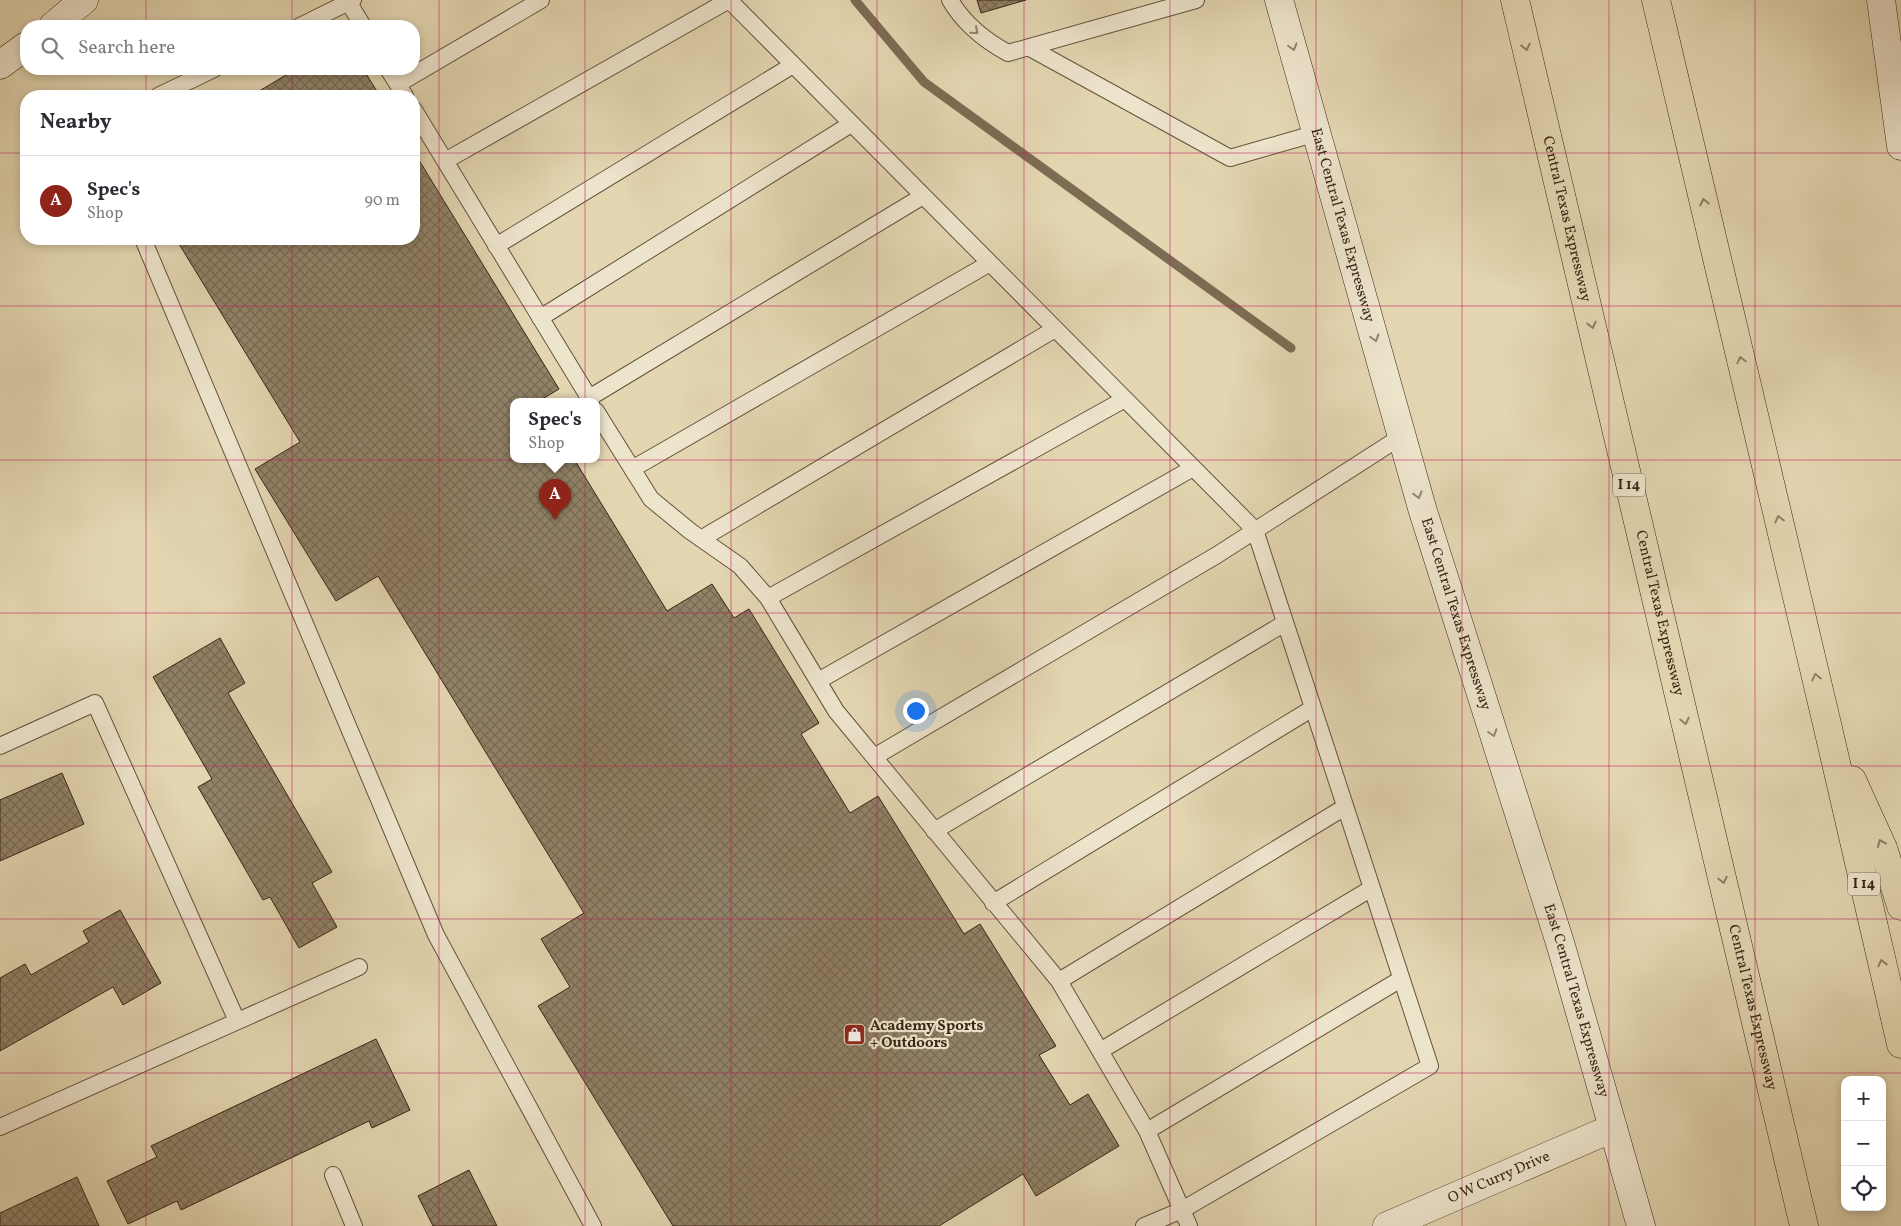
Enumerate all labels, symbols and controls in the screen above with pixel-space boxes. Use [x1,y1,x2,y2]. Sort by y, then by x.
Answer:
search box [20,20,420,75]
one-way arrow [970,25,979,34]
icon: search [38,34,66,62]
text: Search here [78,35,175,61]
one-way arrow [1287,42,1297,50]
one-way arrow [1520,43,1531,52]
text: Nearby [40,108,111,137]
street label: East Central Texas Expressway [1305,126,1380,325]
street label: Central Texas Expressway [1537,134,1596,304]
text: Spec's [87,177,140,203]
text: A [50,190,62,212]
text: 90 m [364,190,400,212]
one-way arrow [1699,198,1710,207]
text: Shop [87,203,123,225]
one-way arrow [1586,320,1597,329]
one-way arrow [1369,334,1379,342]
one-way arrow [1736,356,1747,365]
popup [510,398,600,463]
text: Spec's [528,407,582,433]
text: Shop [528,433,564,455]
road number: I 14 [1613,474,1645,496]
pin: A [539,479,571,520]
one-way arrow [1413,490,1423,498]
one-way arrow [1774,514,1785,523]
street label: East Central Texas Expressway [1415,515,1496,713]
street label: Central Texas Expressway [1630,528,1689,698]
one-way arrow [1811,672,1822,681]
your location [903,698,929,724]
one-way arrow [1679,717,1690,726]
one-way arrow [1488,728,1498,737]
one-way arrow [1876,839,1887,848]
road number: I 14 [1848,872,1880,896]
one-way arrow [1717,875,1728,884]
street label: East Central Texas Expressway [1538,901,1614,1100]
street label: Central Texas Expressway [1723,922,1782,1092]
one-way arrow [1877,958,1888,967]
place label: Academy Sports + Outdoors [870,1016,983,1054]
shop icon: Academy Sports + Outdoors [842,1023,866,1047]
map controls [1841,1076,1886,1211]
button: + [1841,1076,1886,1121]
button: − [1841,1121,1886,1166]
street label: O W Curry Drive [1445,1146,1553,1209]
button: locate [1841,1166,1886,1211]

